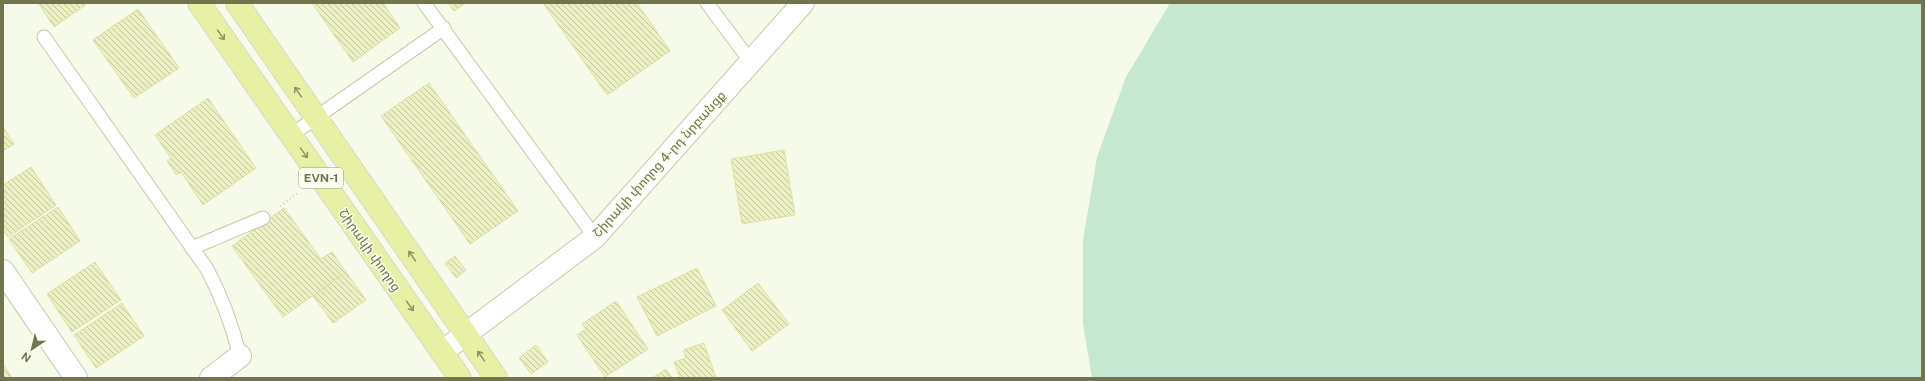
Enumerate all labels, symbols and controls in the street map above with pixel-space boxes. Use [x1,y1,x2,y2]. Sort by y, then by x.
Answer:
one-way arrow [217,29,225,40]
one-way arrow [294,86,302,97]
street label: Շիրակի փողոց 4-րդ նրբանցք [589,88,729,240]
one-way arrow [300,148,308,159]
road number: EVN-1 [299,168,343,188]
street label: Շիրակի փողոց [336,206,404,294]
one-way arrow [408,251,416,262]
one-way arrow [406,300,414,311]
north arrow [12,329,52,369]
text: N [19,350,33,365]
one-way arrow [477,351,485,362]

